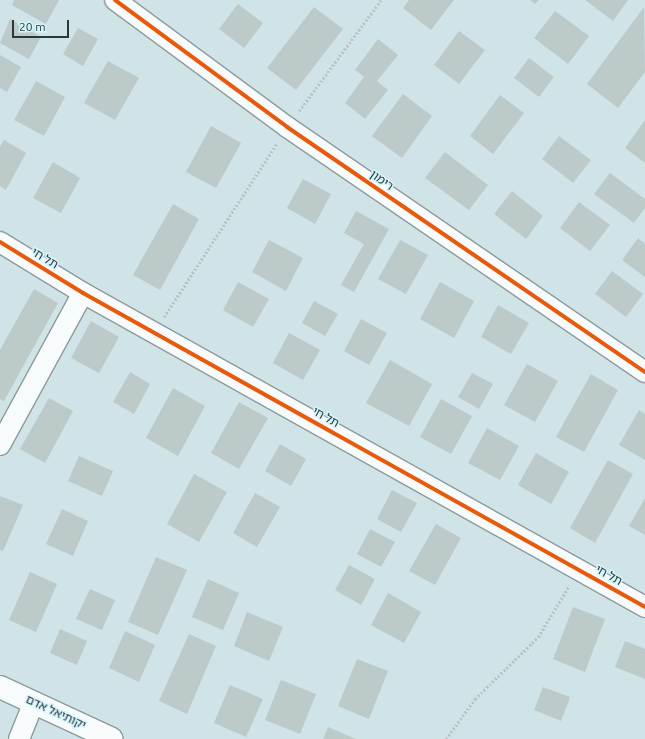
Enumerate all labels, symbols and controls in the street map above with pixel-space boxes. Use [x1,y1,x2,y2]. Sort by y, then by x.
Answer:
scale bar [14,12,71,38]
text: 20 m [19,20,46,33]
street label: רימון [368,167,396,193]
street label: תל חי [29,244,61,272]
street label: תל חי [310,404,342,430]
street label: תל חי [593,562,625,588]
street label: יקותיאל אדם [24,692,88,732]

